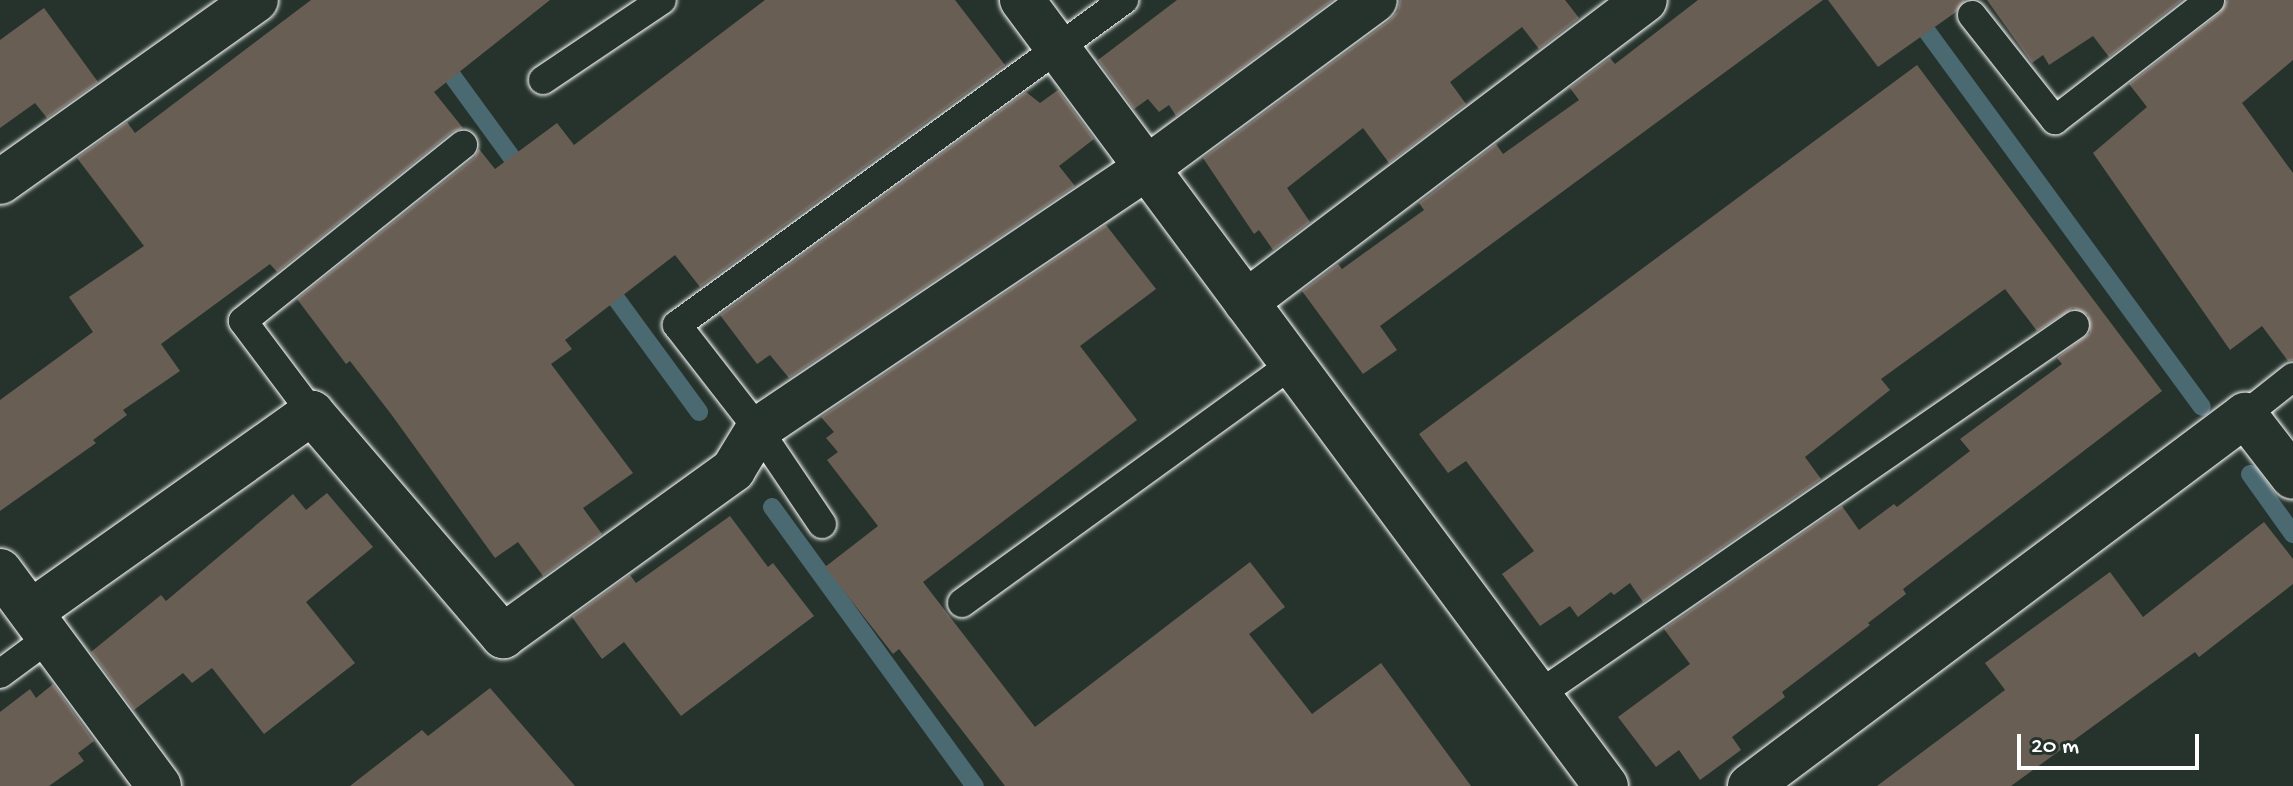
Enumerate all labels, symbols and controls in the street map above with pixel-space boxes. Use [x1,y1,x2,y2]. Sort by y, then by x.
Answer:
scale bar [2021,718,2203,768]
text: 20 m [2031,733,2079,762]

